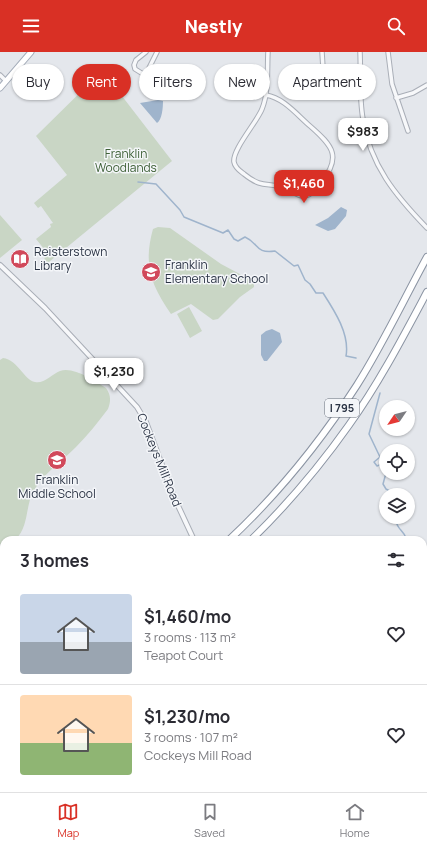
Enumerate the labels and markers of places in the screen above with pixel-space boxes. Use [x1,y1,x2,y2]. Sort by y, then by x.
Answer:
pin: $983 [339,118,387,152]
pin: $1,460 [271,170,337,204]
place label: Reisterstown Library [34,243,107,274]
library icon: Reisterstown Library [9,248,31,270]
place label: Franklin Elementary School [165,256,268,287]
school or university icon: Franklin Elementary School [140,261,162,283]
pin: $1,230 [81,358,147,392]
school or university icon: Franklin Middle School [46,449,68,471]
place label: Franklin Middle School [18,471,96,502]

